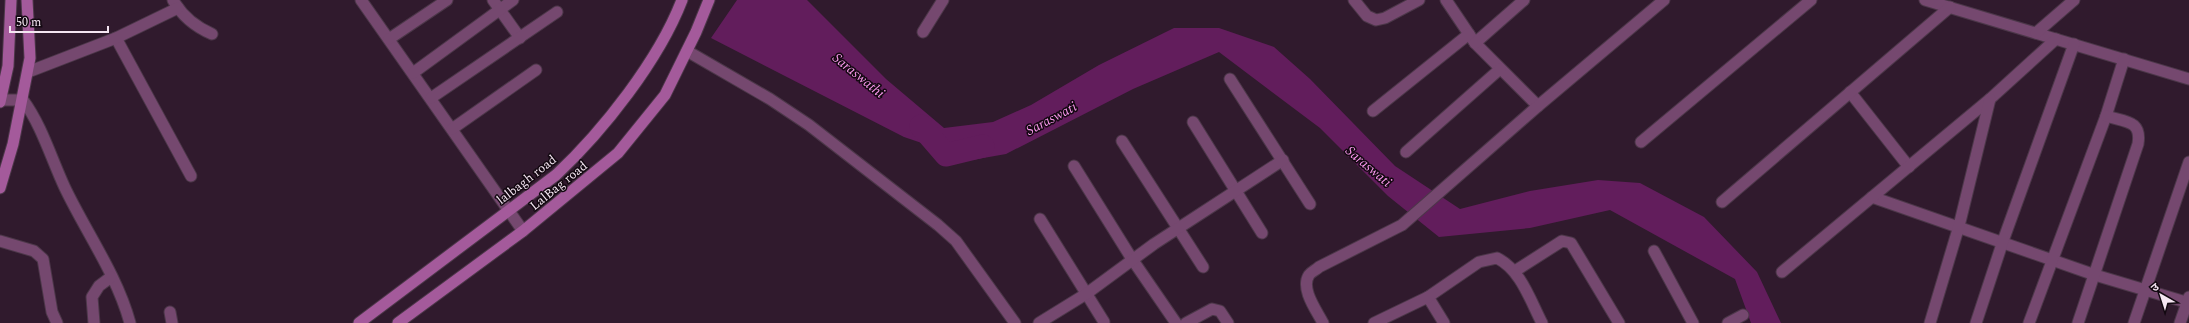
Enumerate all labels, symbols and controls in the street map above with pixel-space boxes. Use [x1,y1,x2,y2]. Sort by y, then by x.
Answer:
scale bar [10,8,108,34]
text: 50 m [16,13,41,32]
water label: Saraswathi [828,48,890,103]
water label: Saraswati [1022,96,1081,141]
water label: Saraswati [1341,141,1397,192]
street label: lalbagh road [492,150,561,210]
street label: LalBag road [525,156,592,215]
north arrow [2141,275,2181,315]
text: उ [2147,279,2163,296]

